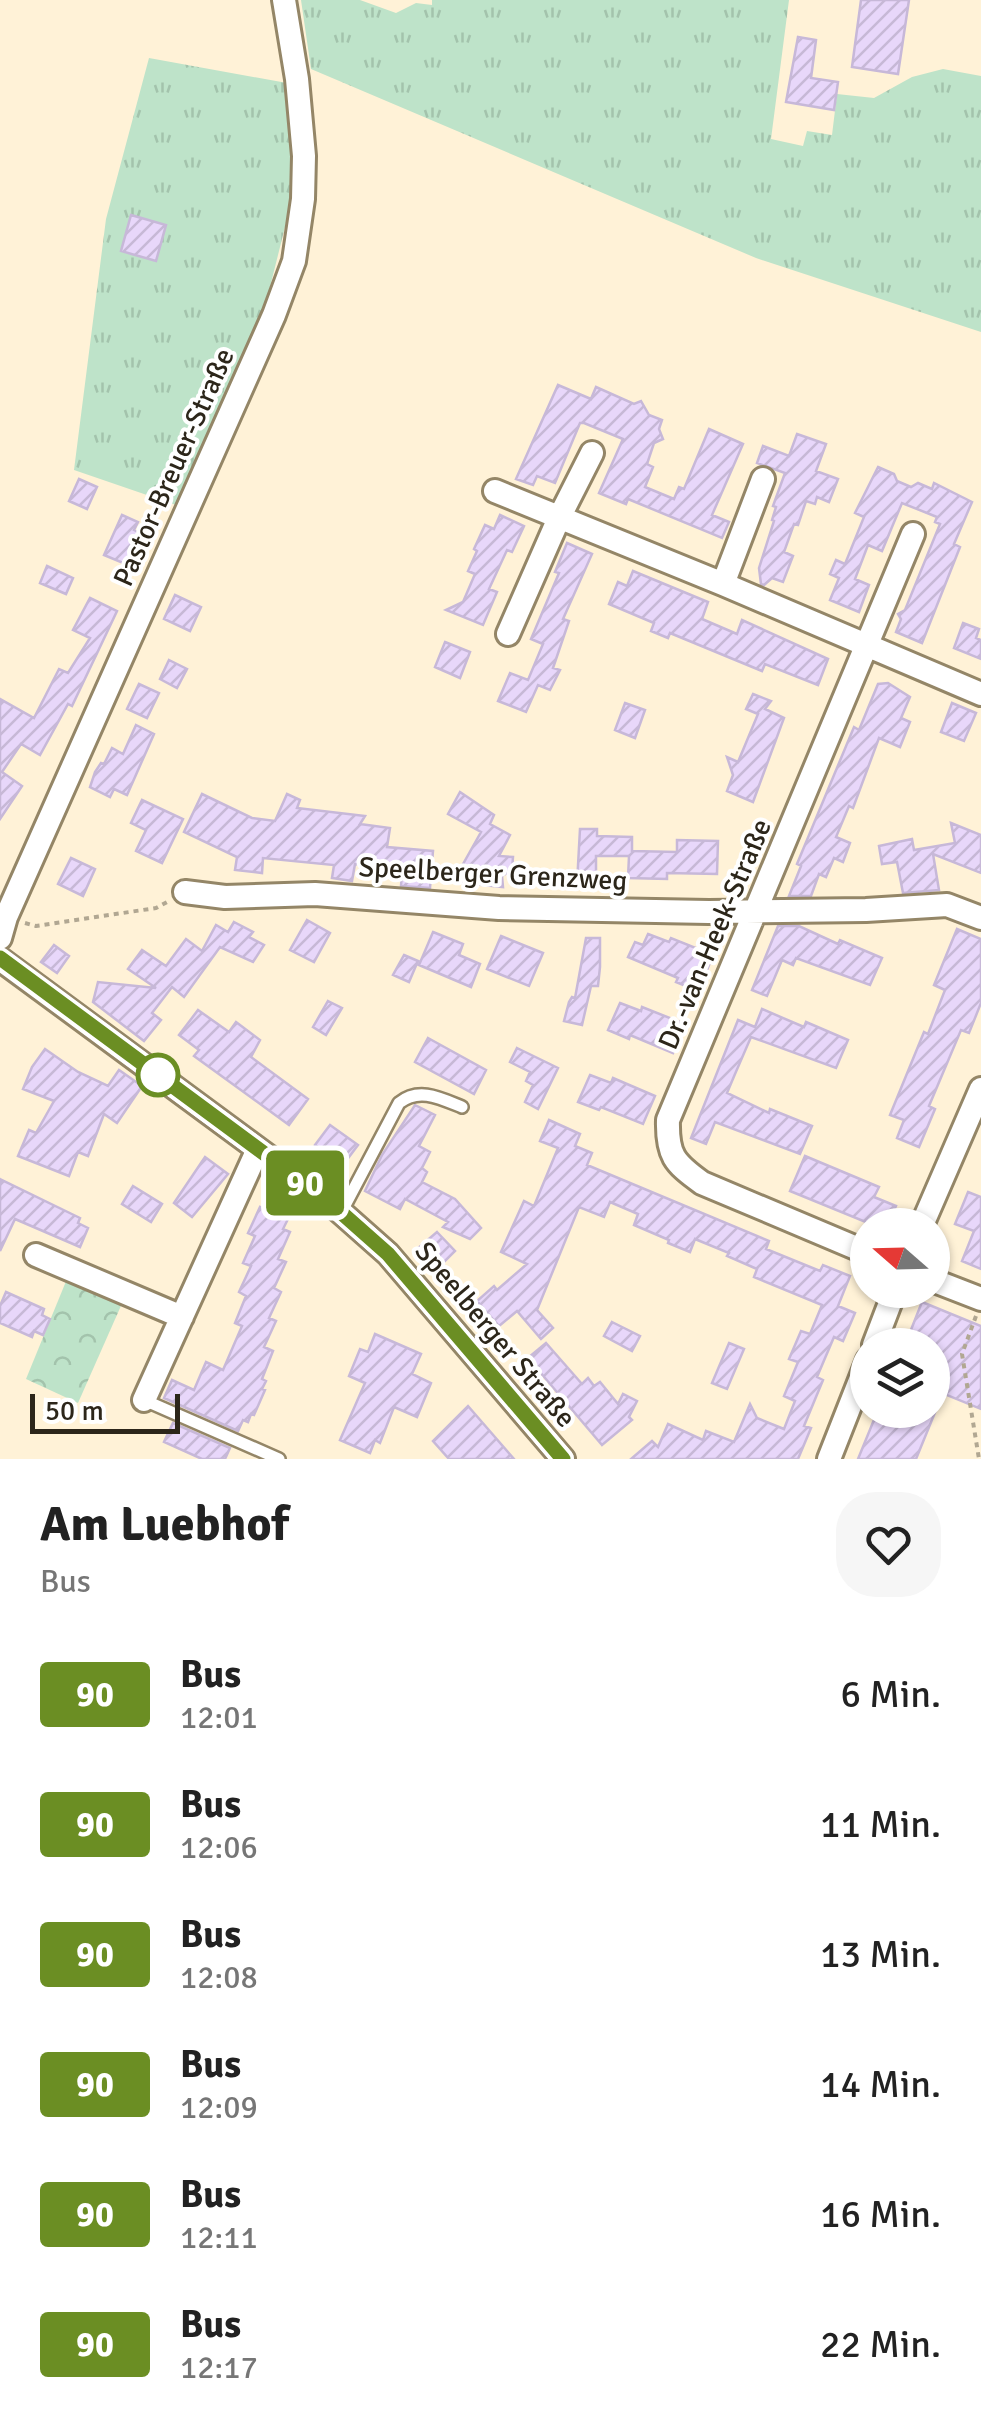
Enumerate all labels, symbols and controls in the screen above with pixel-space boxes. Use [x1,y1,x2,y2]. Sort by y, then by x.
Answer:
street label: Pastor-Breuer-Straße [106,343,242,592]
street label: Dr.-van-Heek-Straße [651,814,779,1055]
street label: Speelberger Grenzweg [358,850,628,898]
unlabelled marker [137,1054,179,1096]
line badge: 90 [260,1150,350,1216]
text: 90 [286,1162,324,1205]
north arrow [850,1208,950,1308]
map controls [850,1208,950,1428]
street label: Speelberger Straße [408,1235,583,1434]
button: layers [850,1328,950,1428]
scale bar [30,1389,180,1434]
text: 50 m [45,1394,104,1428]
button: heart [836,1492,941,1597]
text: Am Luebhof [40,1495,289,1554]
text: Bus [40,1562,91,1601]
text: Bus [180,1651,241,1698]
text: 6 Min. [840,1671,941,1718]
text: 90 [76,1673,114,1716]
text: 12:01 [180,1698,258,1737]
text: Bus [180,1781,241,1828]
text: 11 Min. [820,1801,941,1848]
text: 90 [76,1803,114,1846]
text: 12:06 [180,1828,258,1867]
text: Bus [180,1911,241,1958]
text: 13 Min. [820,1931,941,1978]
text: 90 [76,1933,114,1976]
text: 12:08 [180,1958,258,1997]
text: Bus [180,2041,241,2088]
text: 14 Min. [820,2061,941,2108]
text: 90 [76,2063,114,2106]
text: 12:09 [180,2088,258,2127]
text: Bus [180,2171,241,2218]
text: 16 Min. [820,2191,941,2238]
text: 90 [76,2193,114,2236]
text: 12:11 [180,2218,258,2257]
text: Bus [180,2301,241,2348]
text: 22 Min. [820,2321,941,2368]
text: 90 [76,2323,114,2366]
text: 12:17 [180,2348,258,2387]

